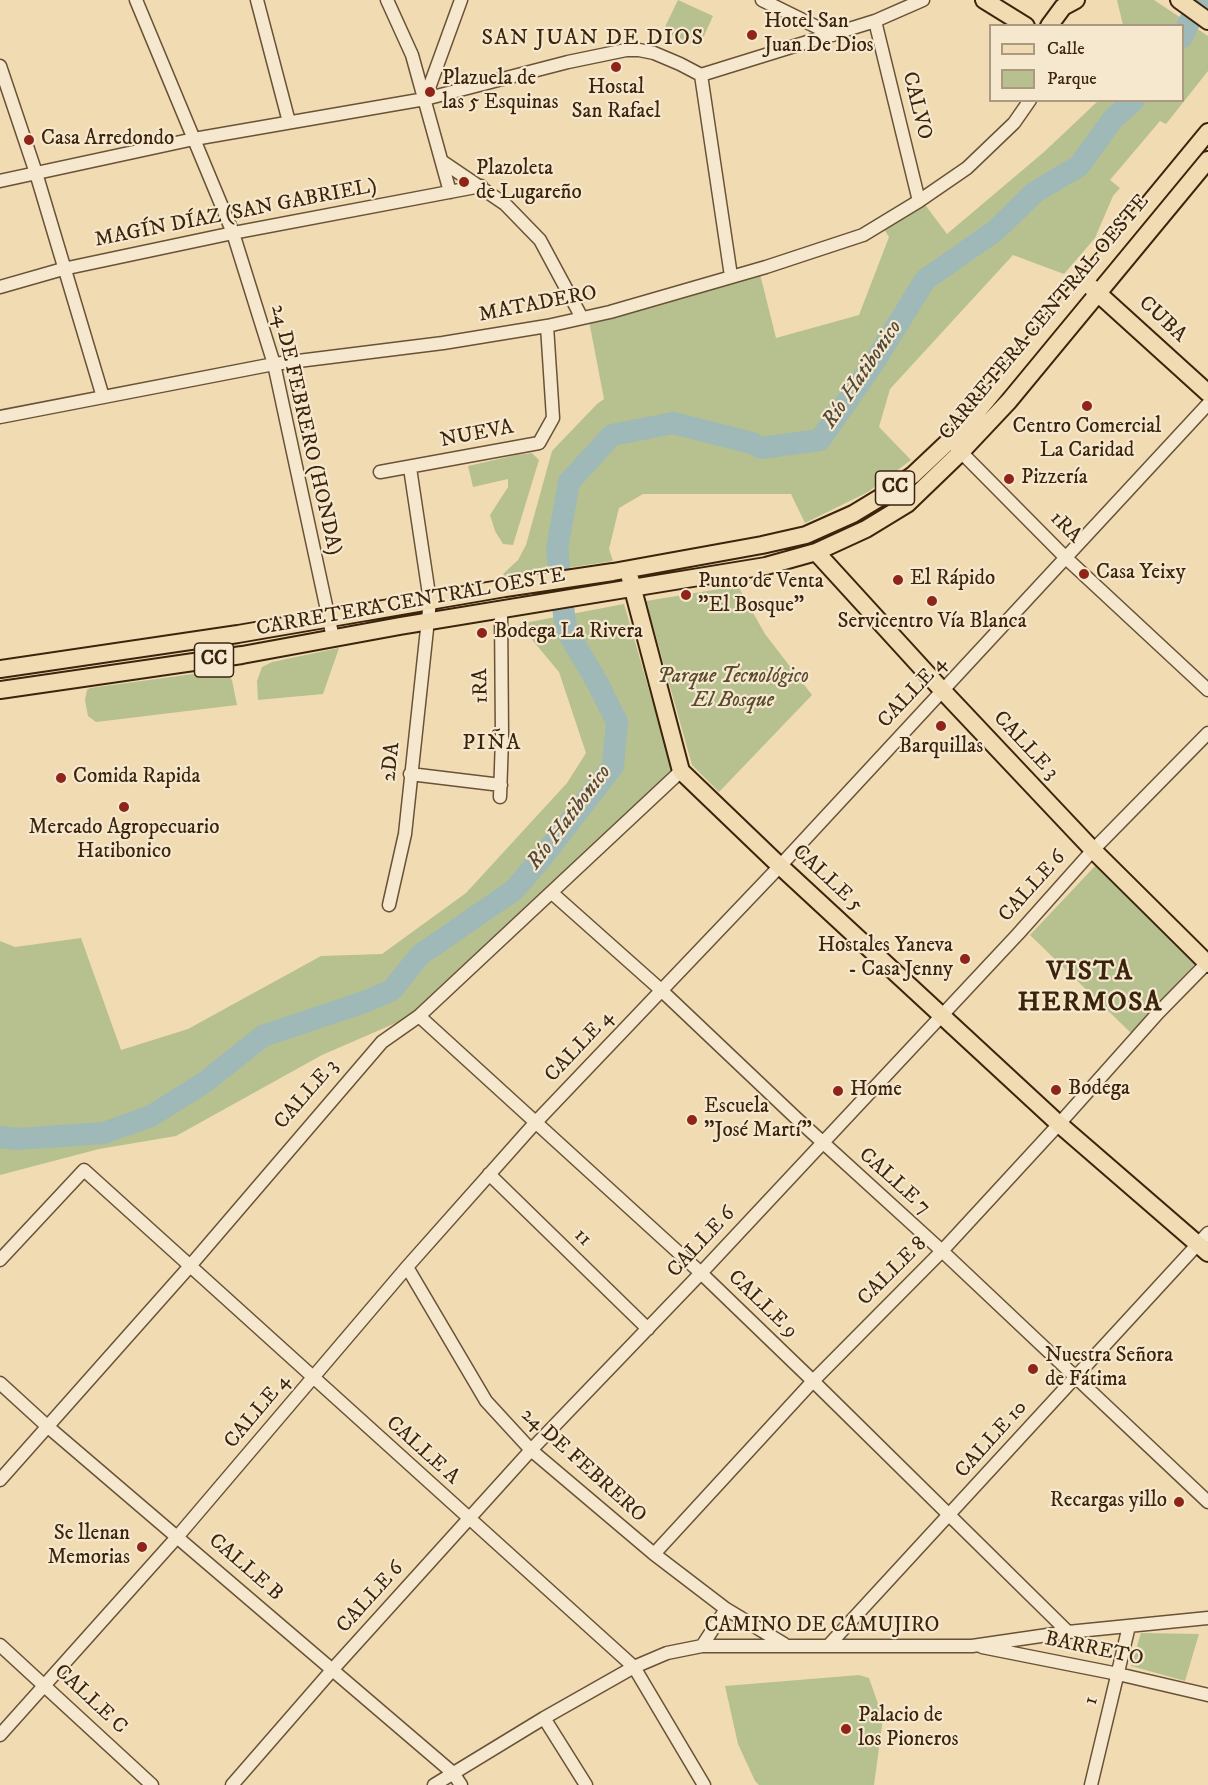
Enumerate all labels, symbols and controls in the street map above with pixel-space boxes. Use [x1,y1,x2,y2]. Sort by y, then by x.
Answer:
place label: Hotel San Juan De Dios [764,10,874,60]
legend [989,24,1184,102]
district label: SAN JUAN DE DIOS [482,26,704,52]
marker: Hotel San Juan De Dios [745,28,759,42]
text: Calle [1047,38,1085,60]
marker: Hostal San Rafael [609,60,623,74]
place label: Plazuela de las 5 Esquinas [442,67,558,117]
text: Parque [1047,68,1097,90]
street label: CALVO [895,69,937,143]
place label: Hostal San Rafael [572,76,660,126]
marker: Plazuela de las 5 Esquinas [423,85,437,99]
place label: Casa Arredondo [41,127,174,153]
marker: Casa Arredondo [22,133,36,147]
place label: Plazoleta de Lugareño [476,157,582,207]
street label: MAGÍN DÍAZ (SAN GABRIEL) [93,174,379,254]
marker: Plazoleta de Lugareño [457,175,471,189]
street label: CARRETERA CENTRAL OESTE [935,190,1155,446]
street label: MATADERO [477,281,599,329]
street label: CUBA [1133,291,1191,349]
street label: 24 DE FEBRERO (HONDA) [264,302,346,558]
water label: Río Hatibonico [817,316,909,434]
marker: Centro Comercial La Caridad [1080,399,1094,413]
place label: Centro Comercial La Caridad [1013,415,1161,465]
street label: NUEVA [438,416,516,454]
place label: Pizzería [1021,466,1088,492]
road number: CC [876,471,914,505]
marker: Pizzería [1002,472,1016,486]
street label: 1RA [1044,507,1086,549]
place label: Casa Yeixy [1096,561,1186,587]
street label: CARRETERA CENTRAL OESTE [255,563,567,643]
place label: El Rápido [910,567,995,593]
marker: Casa Yeixy [1077,567,1091,581]
place label: Punto de Venta "El Bosque" [698,570,824,620]
marker: El Rápido [891,573,905,587]
marker: Punto de Venta "El Bosque" [679,588,693,602]
marker: Servicentro Vía Blanca [925,594,939,608]
place label: Servicentro Vía Blanca [837,610,1027,636]
place label: Bodega La Rivera [494,620,643,646]
marker: Bodega La Rivera [475,626,489,640]
road number: CC [194,643,234,677]
street label: CALLE 4 [873,652,953,734]
park label: Parque Tecnológico El Bosque [657,665,809,715]
street label: 1RA [469,668,495,704]
street label: CALLE 3 [987,706,1063,786]
marker: Barquillas [934,719,948,733]
district label: PIÑA [462,731,522,757]
place label: Barquillas [899,735,983,761]
street label: 2DA [377,741,407,783]
water label: Río Hatibonico [522,760,618,876]
place label: Comida Rapida [73,765,201,791]
marker: Comida Rapida [54,771,68,785]
marker: Mercado Agropecuario Hatibonico [117,800,131,814]
place label: Mercado Agropecuario Hatibonico [29,816,219,866]
street label: CALLE 5 [786,840,868,918]
street label: CALLE 6 [994,846,1072,928]
place label: Hostales Yaneva - Casa Jenny [818,934,953,984]
marker: Hostales Yaneva - Casa Jenny [958,952,972,966]
district label: VISTA HERMOSA [1017,957,1163,1020]
street label: CALLE 4 [540,1006,620,1088]
street label: CALLE 3 [270,1055,344,1135]
place label: Bodega [1068,1077,1130,1103]
place label: Home [850,1078,902,1104]
marker: Bodega [1049,1083,1063,1097]
marker: Home [831,1084,845,1098]
place label: Escuela "José Martí" [704,1095,812,1145]
marker: Escuela "José Martí" [685,1113,699,1127]
street label: CALLE 7 [853,1143,935,1221]
street label: CALLE 6 [663,1202,741,1284]
street label: 11 [568,1224,596,1252]
street label: CALLE 8 [853,1232,933,1312]
street label: CALLE 9 [722,1266,802,1344]
place label: Nuestra Señora de Fátima [1045,1344,1173,1394]
marker: Nuestra Señora de Fátima [1026,1362,1040,1376]
street label: CALLE 4 [220,1370,296,1454]
street label: CALLE 10 [951,1396,1033,1484]
street label: 24 DE FEBRERO [515,1403,651,1529]
street label: CALLE A [380,1411,464,1491]
place label: Recargas yillo [1050,1489,1167,1515]
marker: Recargas yillo [1172,1495,1186,1509]
place label: Se llenan Memorias [47,1522,130,1572]
street label: CALLE B [203,1529,287,1607]
marker: Se llenan Memorias [135,1540,149,1554]
street label: CALLE 6 [332,1557,410,1639]
street label: CAMINO DE CAMUJIRO [705,1614,939,1640]
street label: BARRETO [1042,1627,1146,1673]
street label: CALLE C [48,1660,132,1740]
street label: 1 [1079,1694,1105,1708]
place label: Palacio de los Pioneros [858,1704,958,1754]
marker: Palacio de los Pioneros [839,1722,853,1736]

